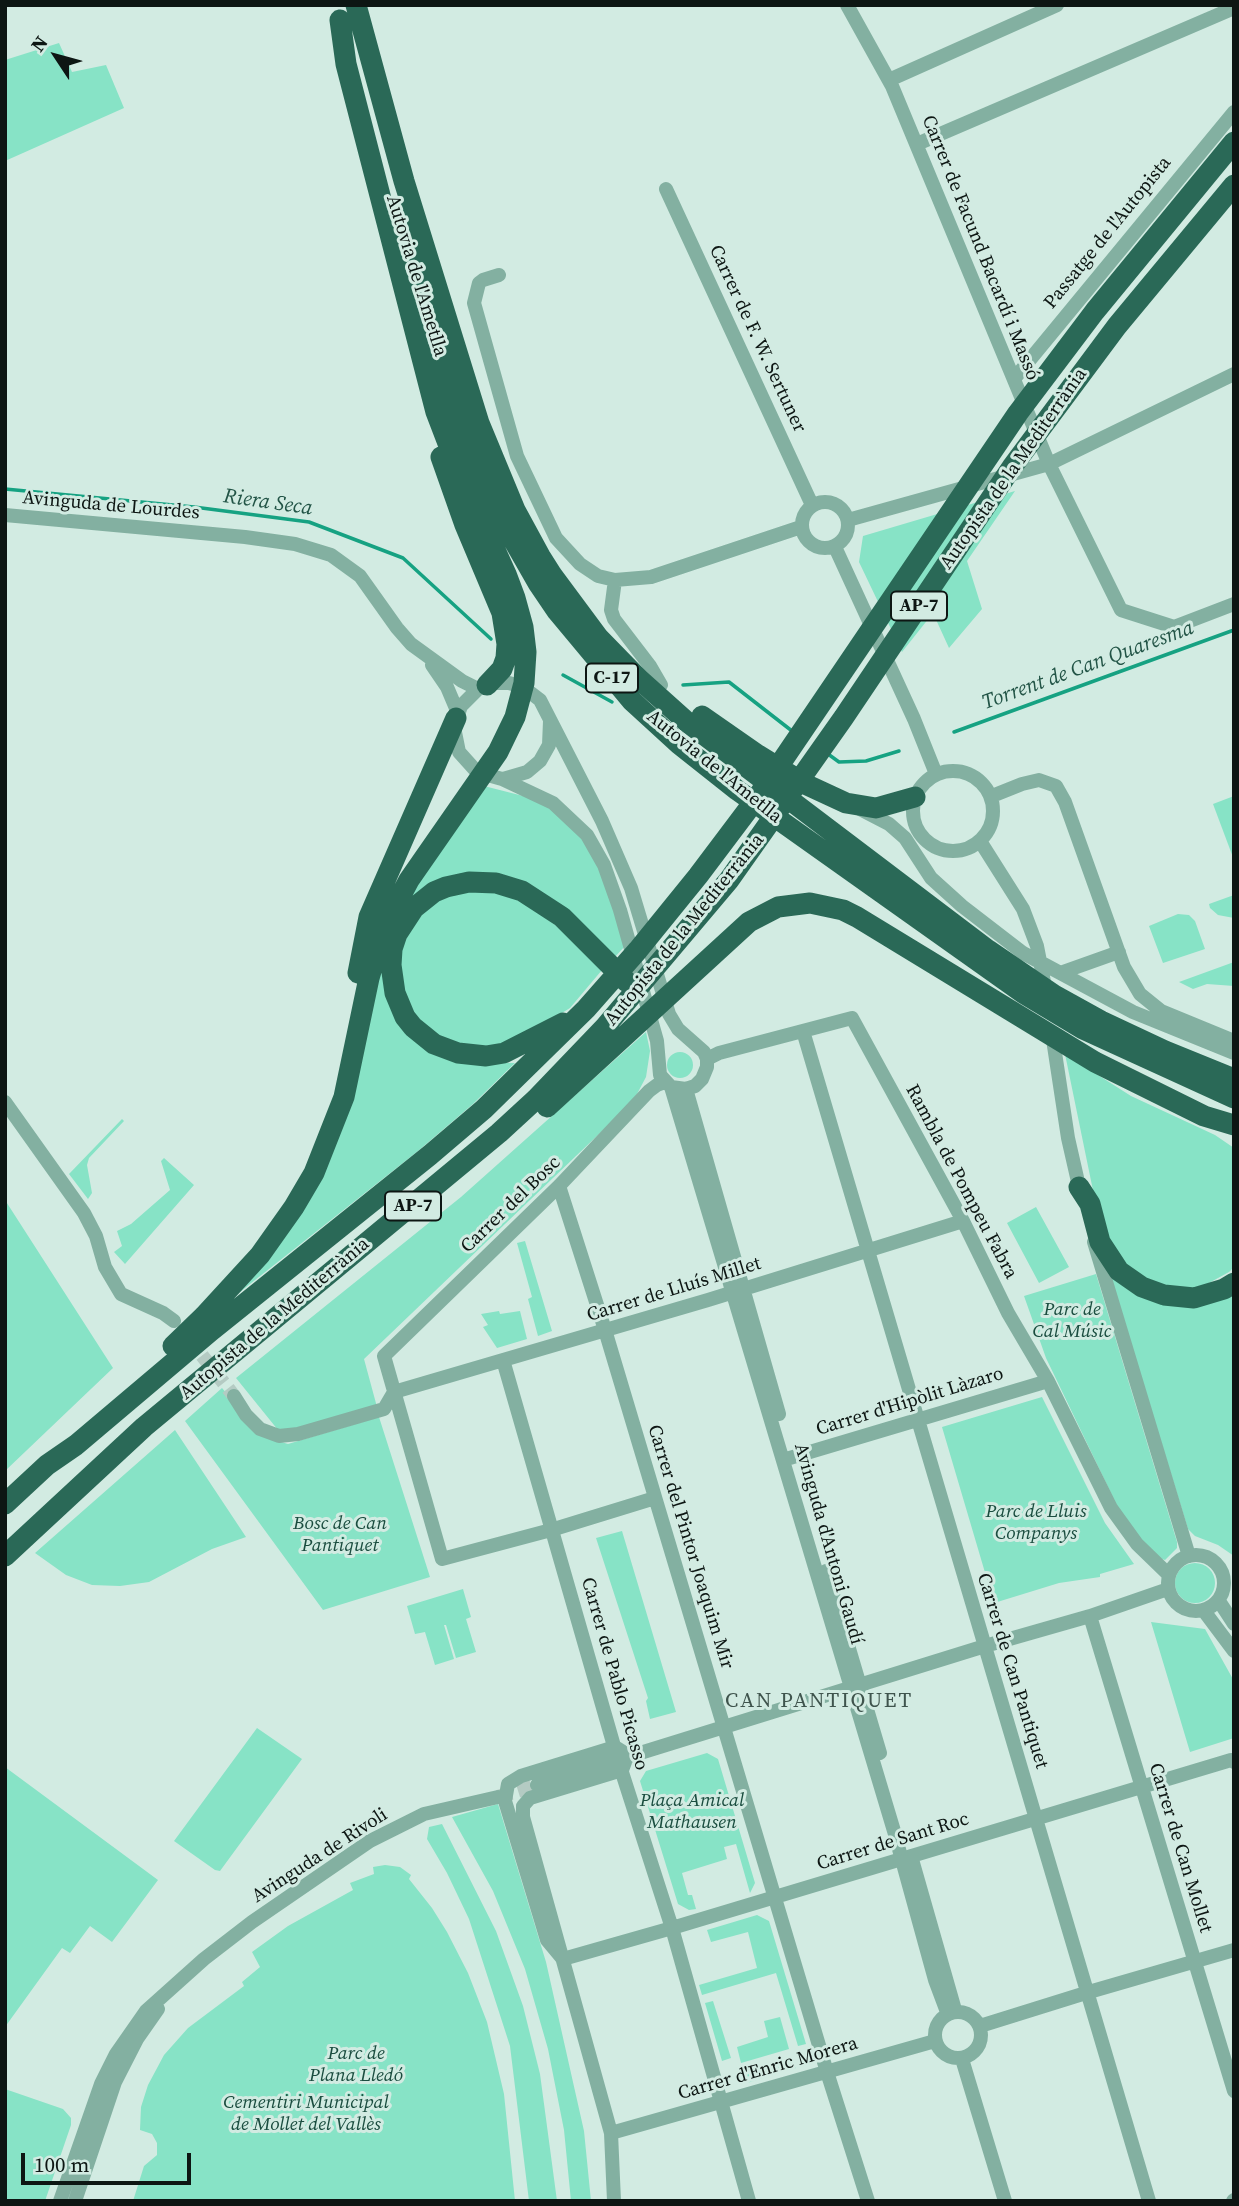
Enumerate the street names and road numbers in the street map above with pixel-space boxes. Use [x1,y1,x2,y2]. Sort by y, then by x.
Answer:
street label: Carrer de Facund Bacardí i Massó [916,112,1044,384]
street label: Passatge de l'Autopista [1039,152,1177,314]
street label: Autovia de l'Ametlla [381,192,451,360]
street label: Carrer de F. W. Sertuner [703,242,811,436]
street label: Autopista de la Mediterrània [936,364,1092,574]
street label: Avinguda de Lourdes [21,487,201,525]
road number: AP-7 [891,592,947,620]
road number: C-17 [586,664,638,692]
street label: Autovia de l'Ametlla [642,705,786,829]
street label: Autopista de la Mediterrània [600,829,770,1031]
street label: Rambla de Pompeu Fabra [900,1081,1022,1283]
street label: Carrer del Bosc [456,1152,566,1258]
road number: AP-7 [385,1191,441,1220]
street label: Autopista de la Mediterrània [176,1233,374,1405]
street label: Carrer de Lluís Millet [584,1253,764,1327]
street label: Carrer d'Hipòlit Làzaro [814,1363,1006,1441]
street label: Carrer del Pintor Joaquim Mir [642,1422,738,1672]
street label: Avinguda d'Antoni Gaudí [788,1441,868,1647]
street label: Carrer de Can Pantiquet [971,1570,1053,1772]
street label: Carrer de Pablo Picasso [576,1575,652,1773]
street label: Carrer de Can Mollet [1143,1760,1217,1936]
street label: Avinguda de Rivoli [248,1804,392,1908]
street label: Carrer de Sant Roc [814,1808,972,1876]
street label: Carrer d'Enric Morera [675,2032,861,2106]

